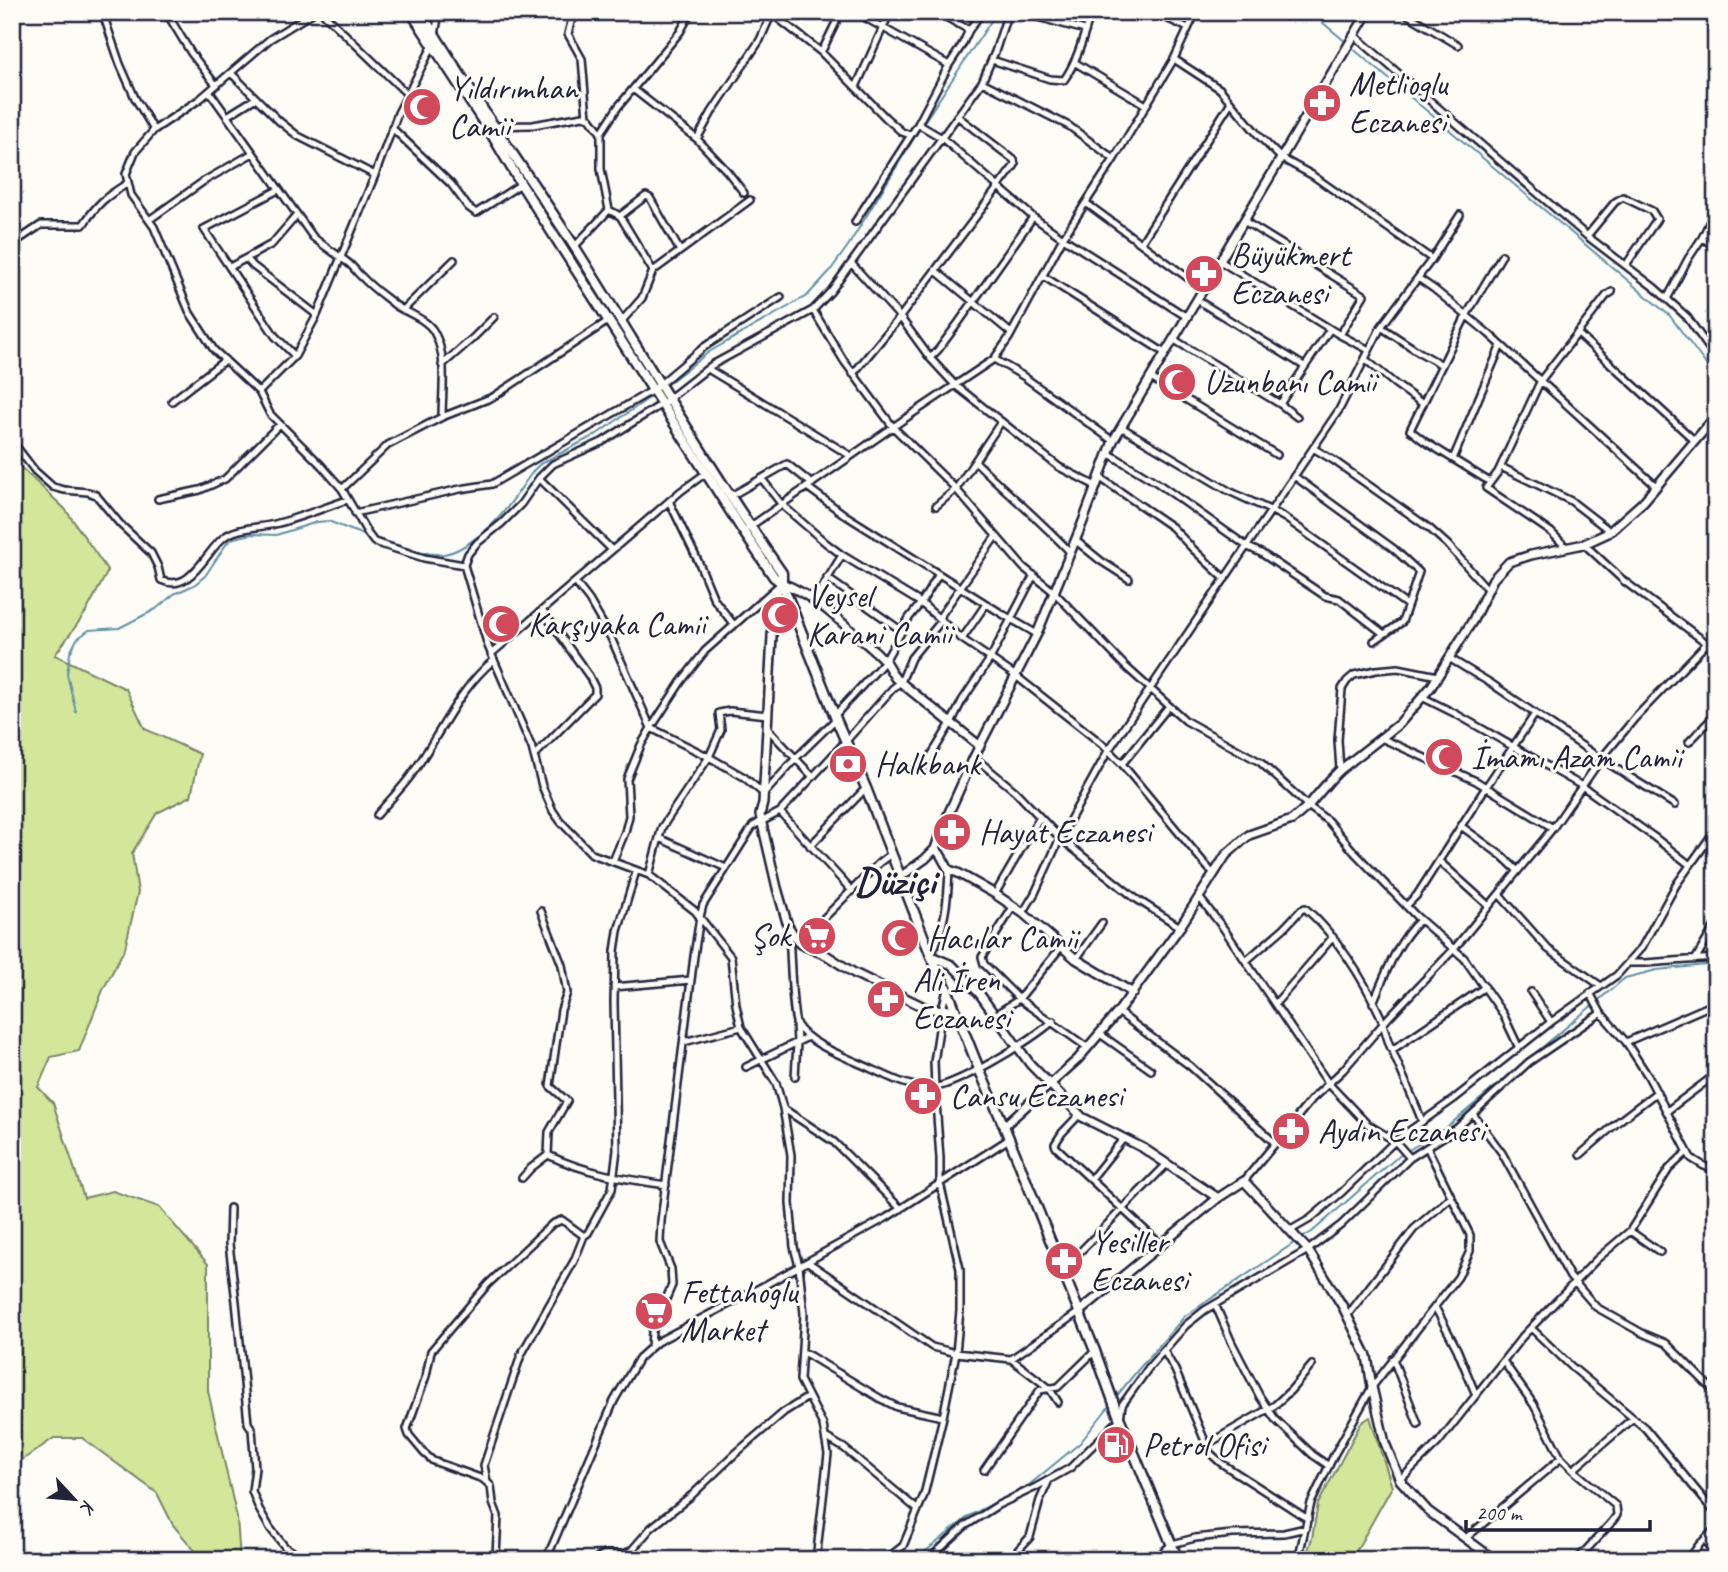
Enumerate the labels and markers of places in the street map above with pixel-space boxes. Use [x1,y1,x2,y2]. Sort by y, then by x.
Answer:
place label: Metlioglu Eczanesi [1349,63,1450,143]
place label: Yıldırımhan Camii [449,67,579,147]
pharmacy icon: Metlioglu Eczanesi [1301,82,1343,124]
mosque icon: Yıldırımhan Camii [401,86,443,128]
place label: Büyükmert Eczanesi [1231,234,1353,314]
pharmacy icon: Büyükmert Eczanesi [1183,253,1225,295]
mosque icon: Uzunbanı Camii [1156,361,1198,403]
place label: Uzunbanı Camii [1204,361,1380,403]
place label: Veysel Karani Camii [807,575,955,655]
mosque icon: Veysel Karani Camii [759,594,801,636]
mosque icon: Karşıyaka Camii [480,603,522,645]
place label: Karşıyaka Camii [528,603,709,645]
mosque icon: İmamı Azam Camii [1423,736,1465,778]
place label: İmamı Azam Camii [1471,736,1685,778]
bank icon: Halkbank [827,743,869,785]
place label: Halkbank [875,743,982,785]
pharmacy icon: Hayat Eczanesi [931,811,973,853]
place label: Hayat Eczanesi [979,811,1155,853]
place label: Şok [750,915,793,957]
supermarket icon: Şok [796,915,838,957]
mosque icon: Hacılar Camii [879,917,921,959]
place label: Hacılar Camii [927,917,1081,959]
place label: Ali İren Eczanesi [913,959,1014,1039]
pharmacy icon: Ali İren Eczanesi [865,978,907,1020]
pharmacy icon: Cansu Eczanesi [902,1075,944,1117]
place label: Cansu Eczanesi [950,1075,1127,1117]
pharmacy icon: Aydın Eczanesi [1270,1110,1312,1152]
place label: Aydın Eczanesi [1318,1110,1488,1152]
place label: Yesiller Eczanesi [1091,1221,1192,1301]
pharmacy icon: Yesiller Eczanesi [1043,1240,1085,1282]
place label: Fettahoglu Market [681,1271,799,1351]
supermarket icon: Fettahoglu Market [633,1290,675,1332]
fuel station icon: Petrol Ofisi [1095,1424,1137,1466]
place label: Petrol Ofisi [1143,1424,1269,1466]

